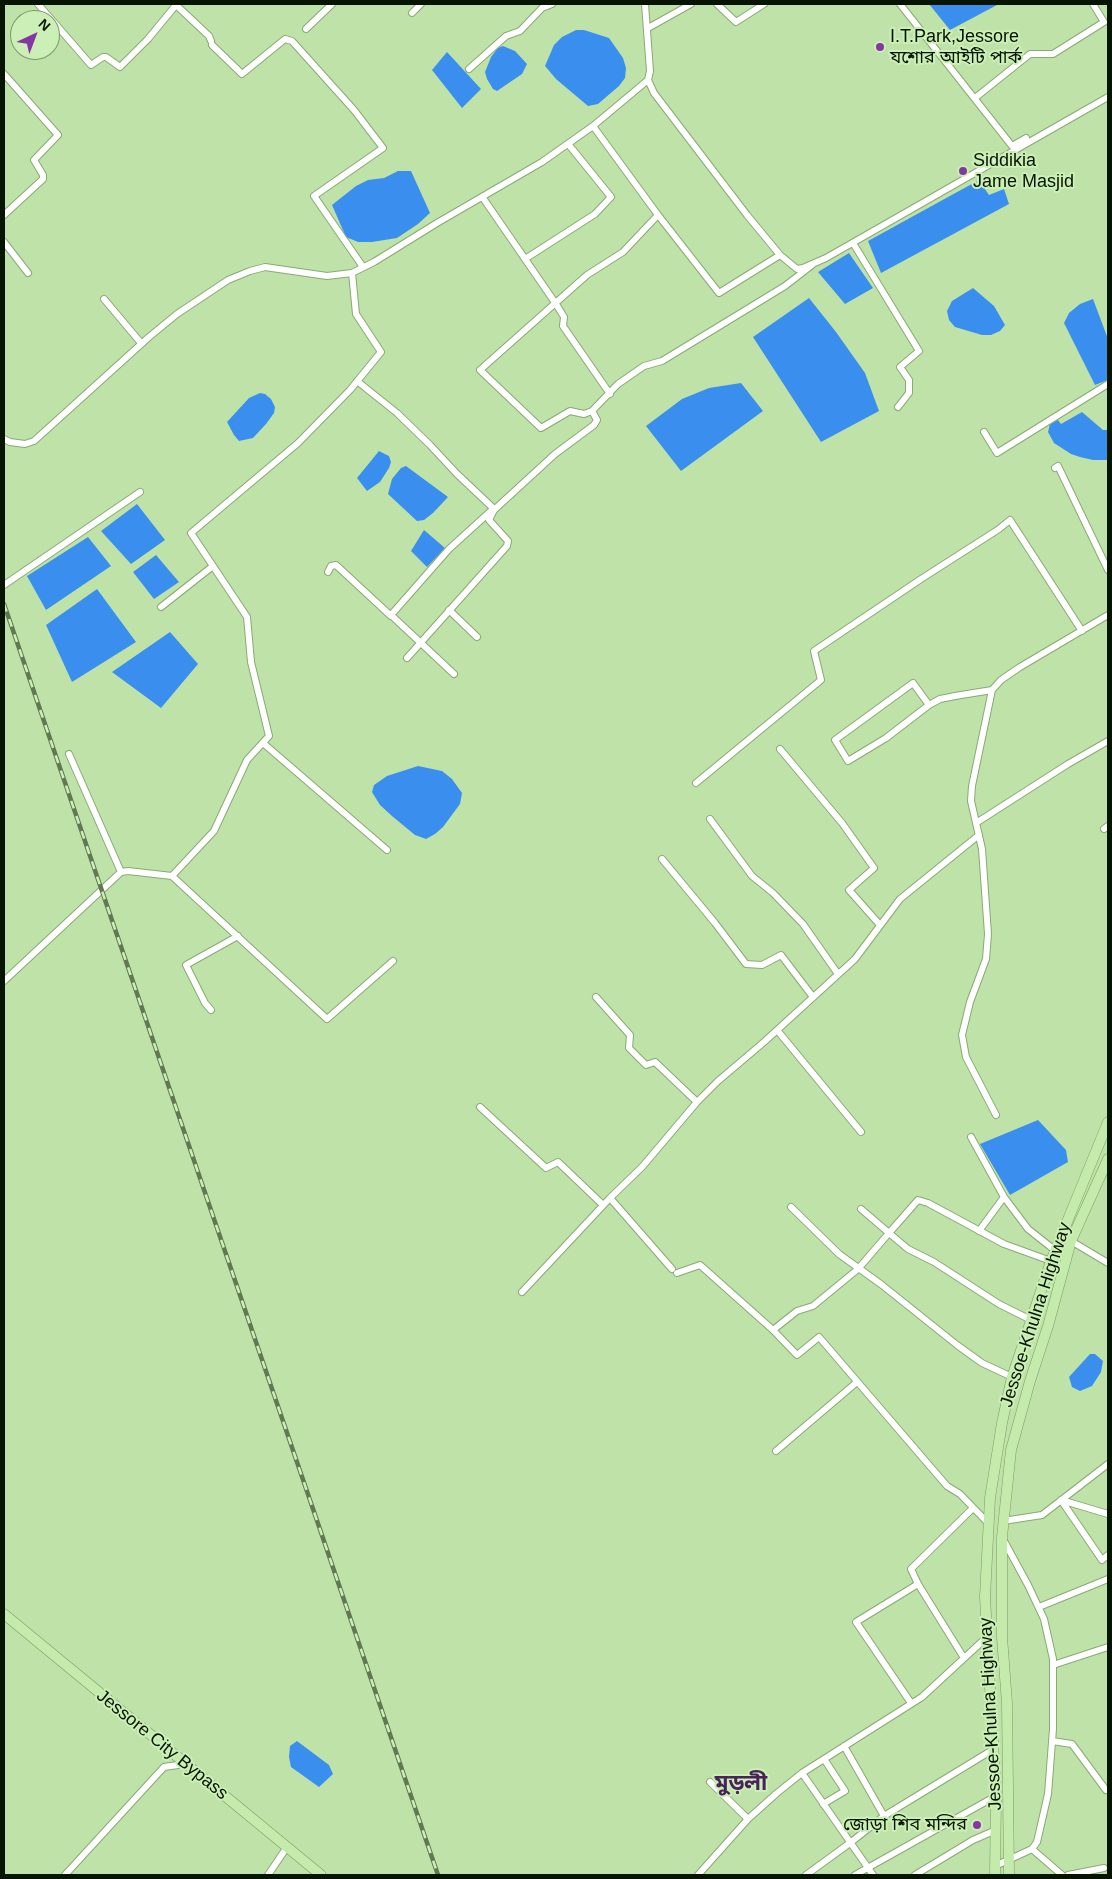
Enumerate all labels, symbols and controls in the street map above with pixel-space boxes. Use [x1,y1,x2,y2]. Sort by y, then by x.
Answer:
north arrow [10,10,60,60]
text: N [35,15,54,34]
place label: I.T.Park,Jessore যশোর আইটি পার্ক [890,26,1022,68]
marker: I.T.Park,Jessore যশোর আইটি পার্ক [874,41,886,53]
place label: Siddikia Jame Masjid [973,150,1074,192]
marker: Siddikia Jame Masjid [957,165,969,177]
street label: Jessoe-Khulna Highway [996,1220,1076,1410]
street label: Jessoe-Khulna Highway [975,1617,1007,1811]
street label: Jessore City Bypass [92,1685,232,1805]
district label: মুড়লী [715,1771,767,1797]
place label: জোড়া শিব মন্দির [843,1814,967,1836]
marker: জোড়া শিব মন্দির [971,1819,983,1831]

